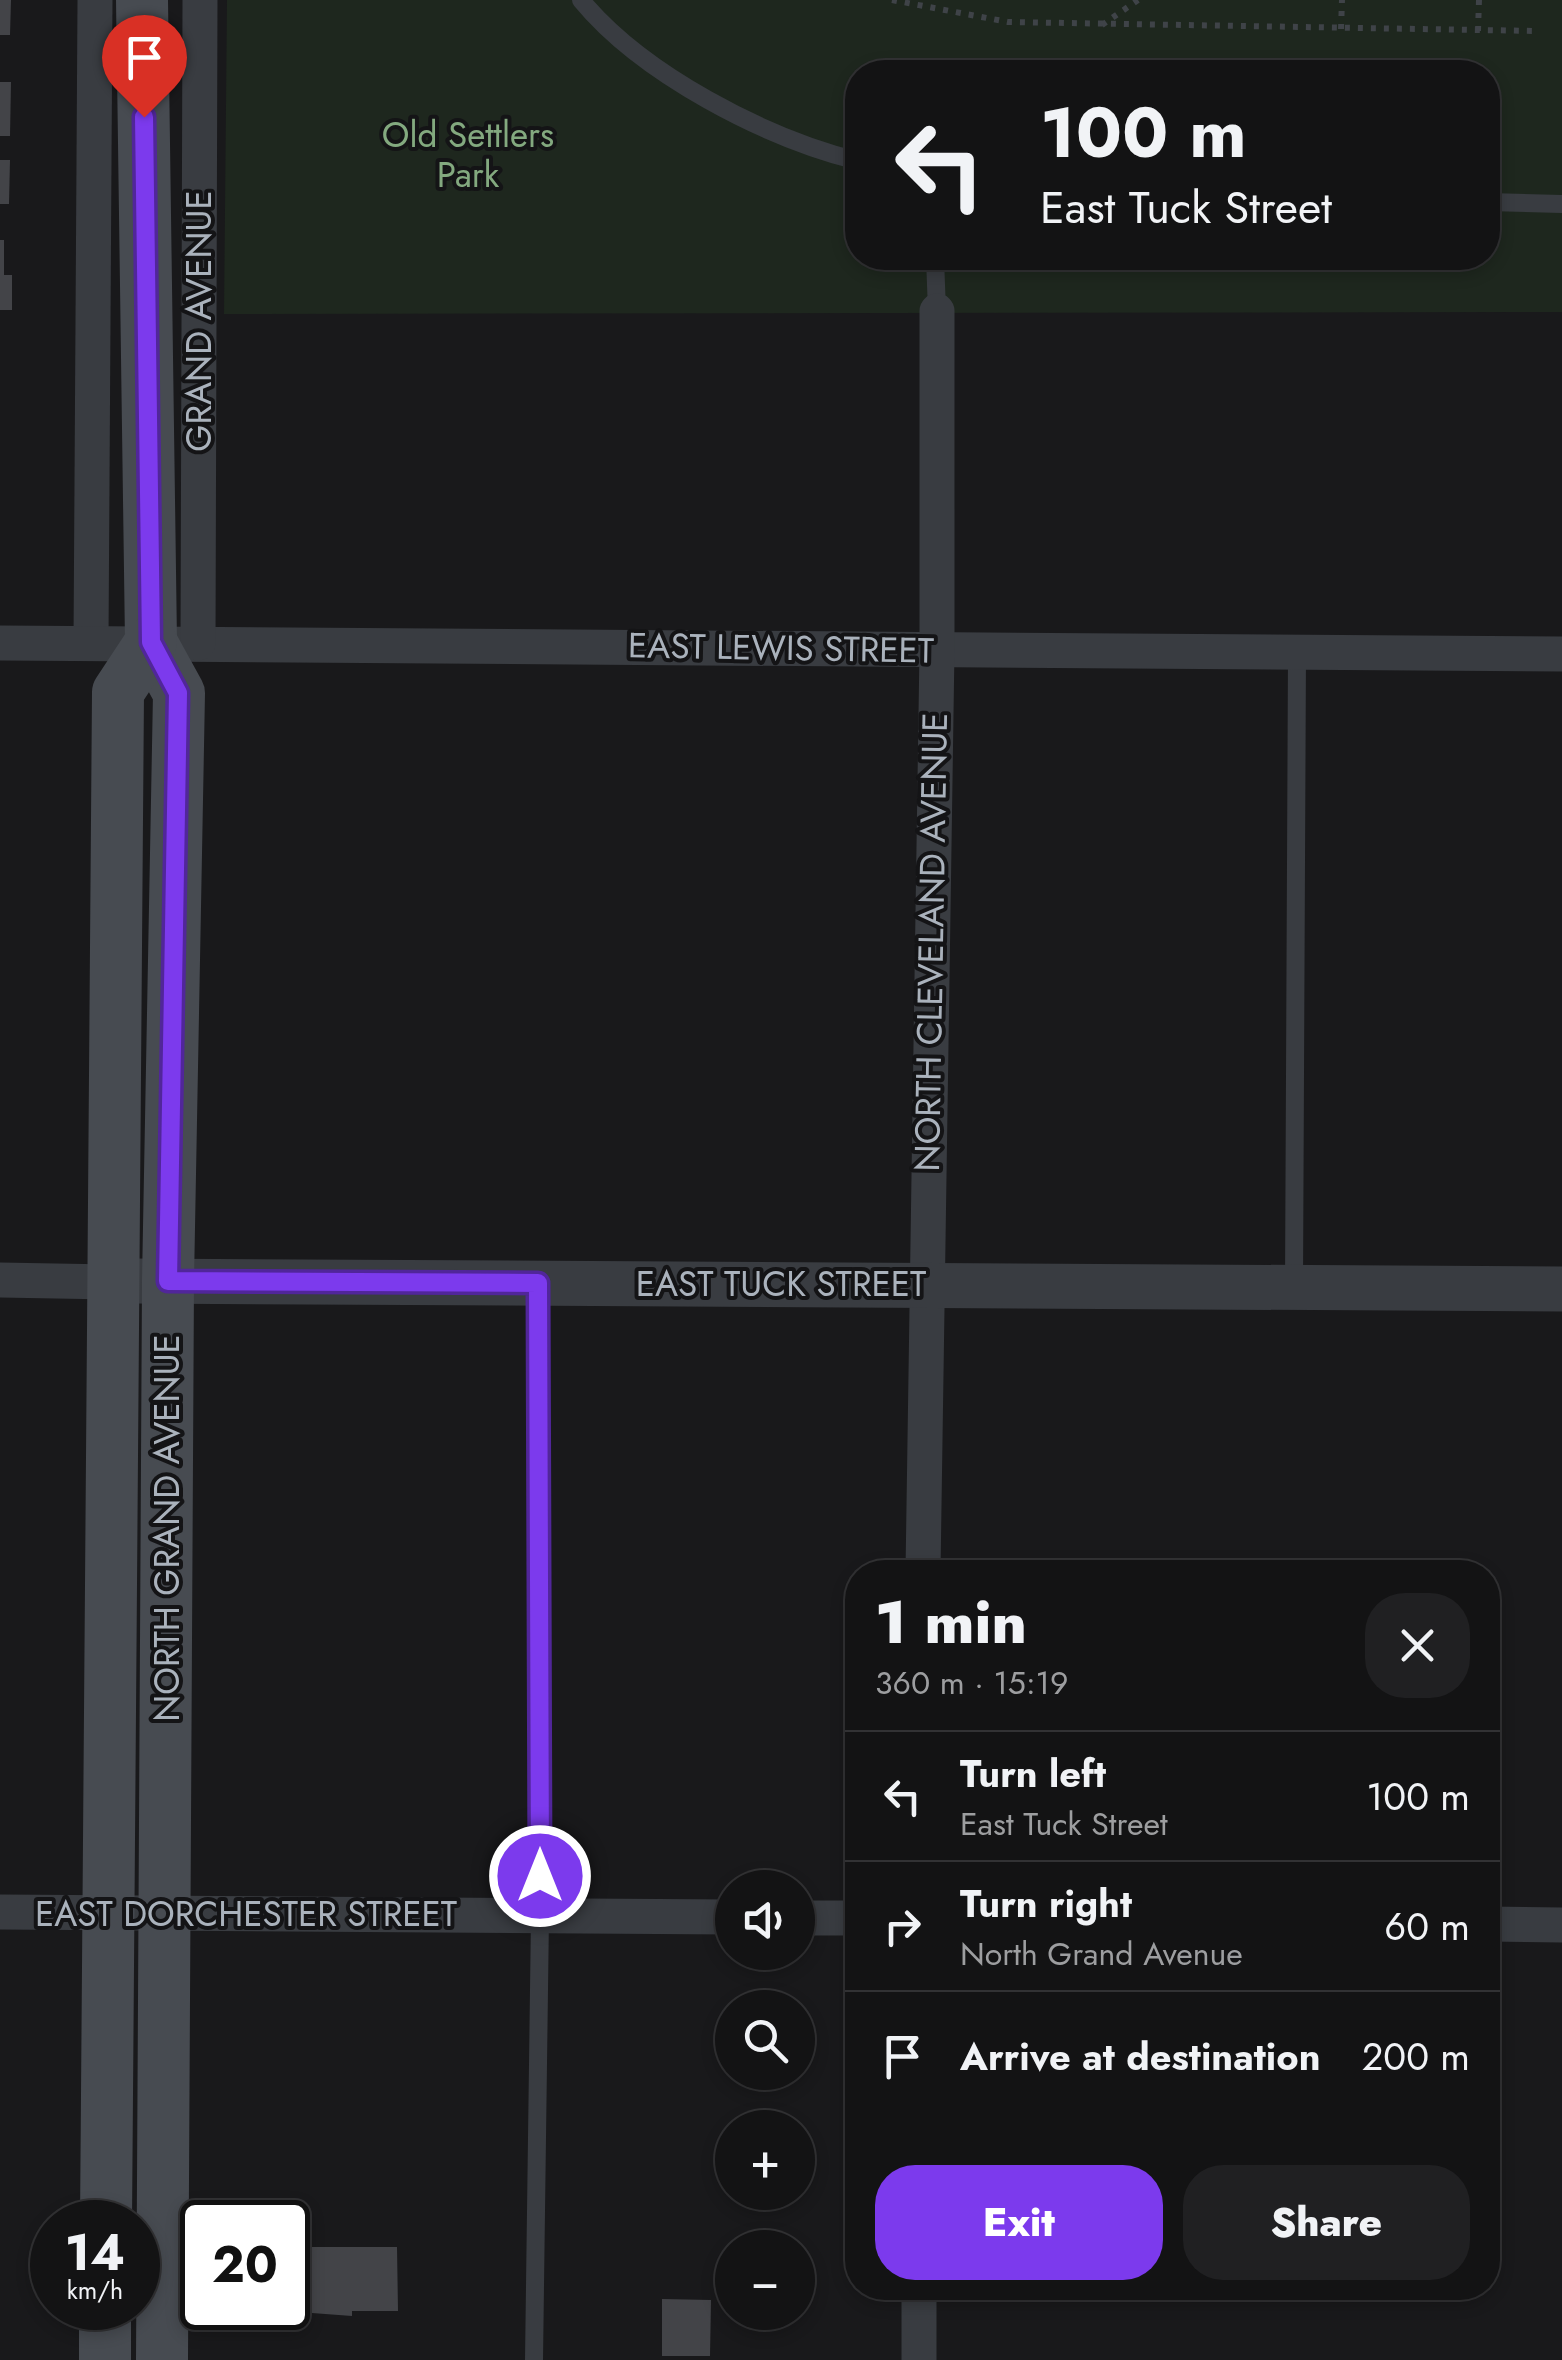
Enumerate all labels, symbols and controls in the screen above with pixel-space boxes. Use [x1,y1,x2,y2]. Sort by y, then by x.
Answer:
pin [102,15,187,118]
icon: arrive [117,30,172,85]
text: 100 m [1040,82,1247,183]
icon: left [875,100,1005,230]
park label: Old Settlers Park [382,110,554,200]
text: East Tuck Street [1040,175,1332,240]
street label: GRAND AVENUE [174,190,224,452]
street label: EAST LEWIS STREET [628,620,934,676]
street label: NORTH CLEVELAND AVENUE [902,712,960,1172]
street label: EAST TUCK STREET [636,1259,926,1309]
street label: NORTH GRAND AVENUE [142,1334,192,1722]
text: 1 min [875,1579,1027,1666]
button: close [1365,1593,1470,1698]
text: 360 m · 15:19 [875,1660,1068,1706]
text: Turn left [960,1746,1106,1801]
icon: left [875,1769,930,1824]
text: 100 m [1366,1769,1470,1824]
text: East Tuck Street [960,1801,1168,1847]
position arrow [488,1824,592,1928]
map controls [715,1870,815,2330]
button: sound [715,1870,815,1970]
text: Turn right [960,1876,1132,1931]
street label: EAST DORCHESTER STREET [35,1889,457,1939]
icon: right [875,1899,930,1954]
text: 60 m [1384,1899,1470,1954]
text: North Grand Avenue [960,1931,1243,1977]
button: search [715,1990,815,2090]
icon: arrive [875,2029,930,2084]
text: Arrive at destination [960,2029,1321,2084]
text: 200 m [1362,2029,1470,2084]
button: + [715,2110,815,2210]
button: Exit [875,2165,1163,2280]
button: Share [1183,2165,1470,2280]
speed limit sign: 20 [180,2200,310,2330]
text: 14 [65,2216,125,2289]
button: − [715,2230,815,2330]
text: km/h [67,2272,123,2308]

